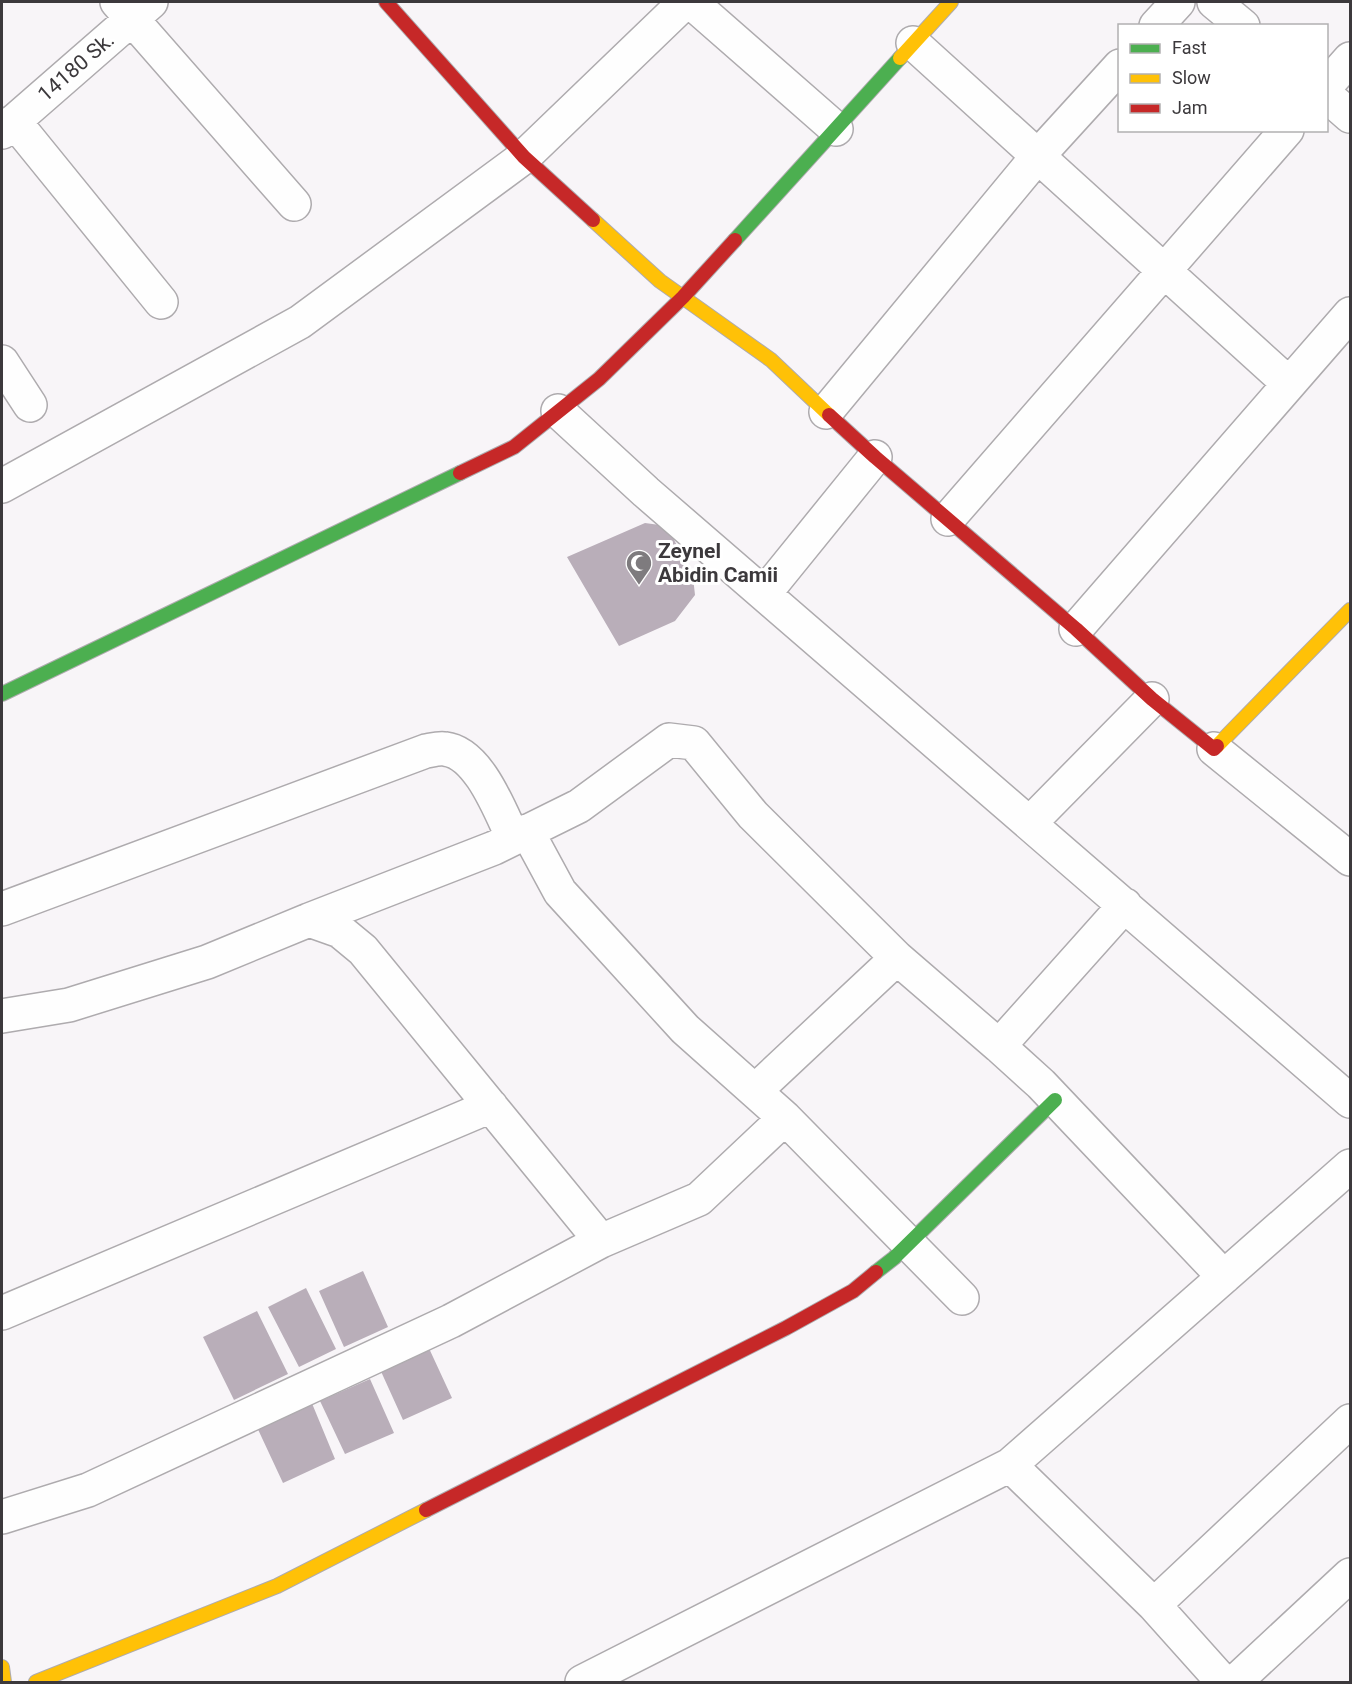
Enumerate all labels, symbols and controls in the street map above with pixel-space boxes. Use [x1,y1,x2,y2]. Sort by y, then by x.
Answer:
legend [1118,24,1328,132]
street label: 14180 Sk. [33,27,119,107]
text: Fast [1172,37,1207,58]
text: Slow [1172,67,1211,88]
text: Jam [1172,97,1208,118]
place label: Zeynel Abidin Camii [658,539,778,587]
mosque icon: Zeynel Abidin Camii [624,548,654,586]

